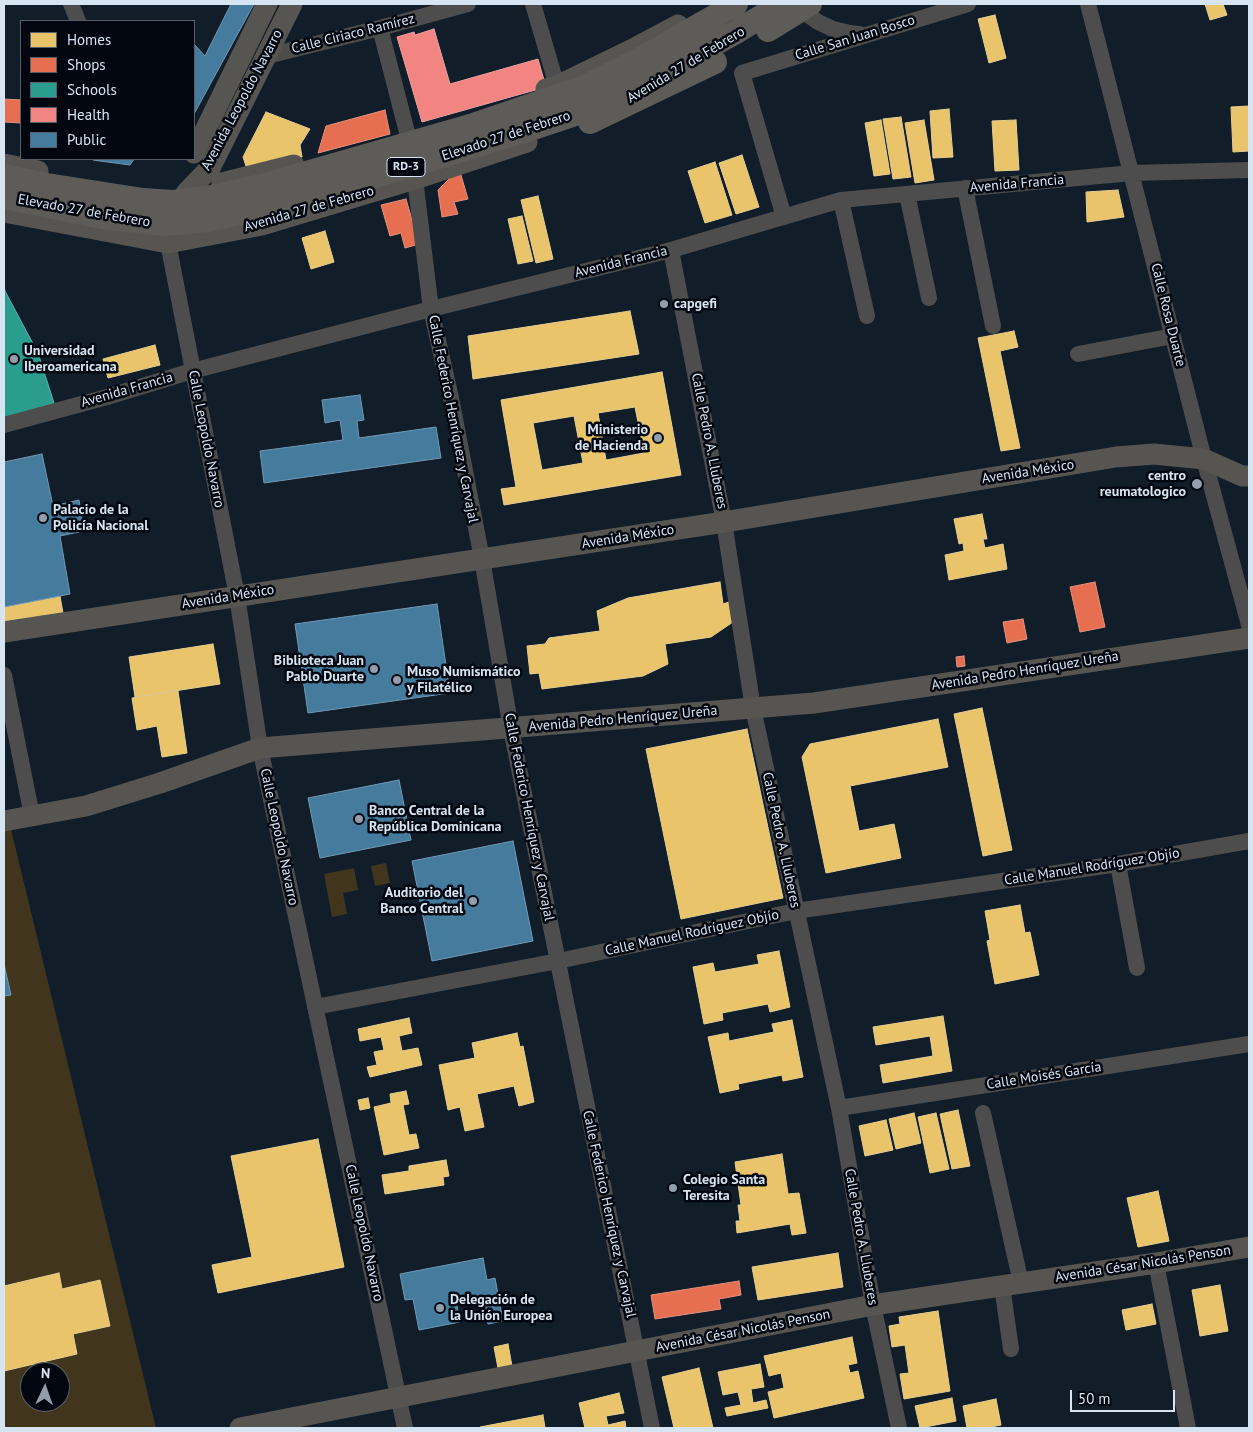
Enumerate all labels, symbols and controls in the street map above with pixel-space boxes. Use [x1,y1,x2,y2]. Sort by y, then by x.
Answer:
street label: Calle Ciriaco Ramírez [290,11,416,57]
street label: Calle San Juan Bosco [793,12,917,64]
legend [20,20,195,160]
street label: Avenida 27 de Febrero [624,23,748,107]
street label: Avenida Leopoldo Navarro [198,27,286,173]
text: Homes [67,30,111,49]
text: Shops [67,55,106,74]
text: Schools [67,80,117,99]
text: Health [67,105,110,124]
street label: Elevado 27 de Febrero [440,107,572,165]
text: Public [67,130,106,149]
road number: RD-3 [387,158,425,176]
street label: Avenida Francia [969,172,1065,196]
street label: Avenida 27 de Febrero [242,182,376,236]
street label: Elevado 27 de Febrero [16,191,152,231]
street label: Avenida Francia [573,242,669,282]
street label: Calle Rosa Duarte [1147,262,1189,368]
place label: capgefi [674,296,717,312]
marker: capgefi [658,298,670,310]
street label: Calle Federico Henríquez y Carvajal [425,314,481,524]
place label: Universidad Iberoamericana [24,343,117,376]
marker: Universidad Iberoamericana [8,353,20,365]
street label: Avenida Francia [79,369,175,411]
street label: Calle Leopoldo Navarro [184,369,228,509]
street label: Calle Pedro A. Lluberes [688,372,730,510]
place label: Ministerio de Hacienda [575,422,648,454]
marker: Ministerio de Hacienda [652,432,664,444]
street label: Avenida México [981,456,1075,488]
place label: centro reumatologico [1100,468,1186,501]
marker: centro reumatologico [1190,477,1204,491]
place label: Palacio de la Policía Nacional [53,502,148,534]
marker: Palacio de la Policía Nacional [37,512,49,524]
street label: Avenida México [581,521,675,553]
street label: Avenida México [181,581,275,613]
street label: Avenida Pedro Henríquez Ureña [930,648,1120,694]
place label: Biblioteca Juan Pablo Duarte [274,653,364,686]
marker: Biblioteca Juan Pablo Duarte [368,663,380,675]
place label: Muso Numismático y Filatélico [407,664,521,696]
marker: Muso Numismático y Filatélico [391,674,403,686]
street label: Avenida Pedro Henríquez Ureña [528,702,718,736]
street label: Calle Federico Henríquez y Carvajal [501,712,557,922]
street label: Calle Leopoldo Navarro [256,767,302,907]
street label: Calle Pedro A. Lluberes [758,771,804,909]
place label: Banco Central de la República Dominicana [369,803,501,836]
marker: Banco Central de la República Dominicana [353,813,365,825]
street label: Calle Manuel Rodríguez Objío [1003,845,1181,889]
place label: Auditorio del Banco Central [380,885,463,918]
marker: Auditorio del Banco Central [467,895,479,907]
street label: Calle Manuel Rodríguez Objío [604,906,780,960]
street label: Calle Moisés García [985,1059,1103,1093]
street label: Calle Federico Henríquez y Carvajal [579,1109,639,1319]
street label: Calle Leopoldo Navarro [341,1163,387,1303]
street label: Calle Pedro A. Lluberes [841,1167,881,1307]
place label: Colegio Santa Teresita [683,1172,765,1204]
marker: Colegio Santa Teresita [667,1182,679,1194]
street label: Avenida César Nicolás Penson [1054,1242,1232,1286]
place label: Delegación de la Unión Europea [450,1292,552,1324]
marker: Delegación de la Unión Europea [434,1302,446,1314]
street label: Avenida César Nicolás Penson [654,1306,832,1356]
north arrow [20,1362,70,1412]
text: N [41,1364,51,1382]
scale bar [1073,1380,1178,1412]
text: 50 m [1078,1389,1111,1408]

